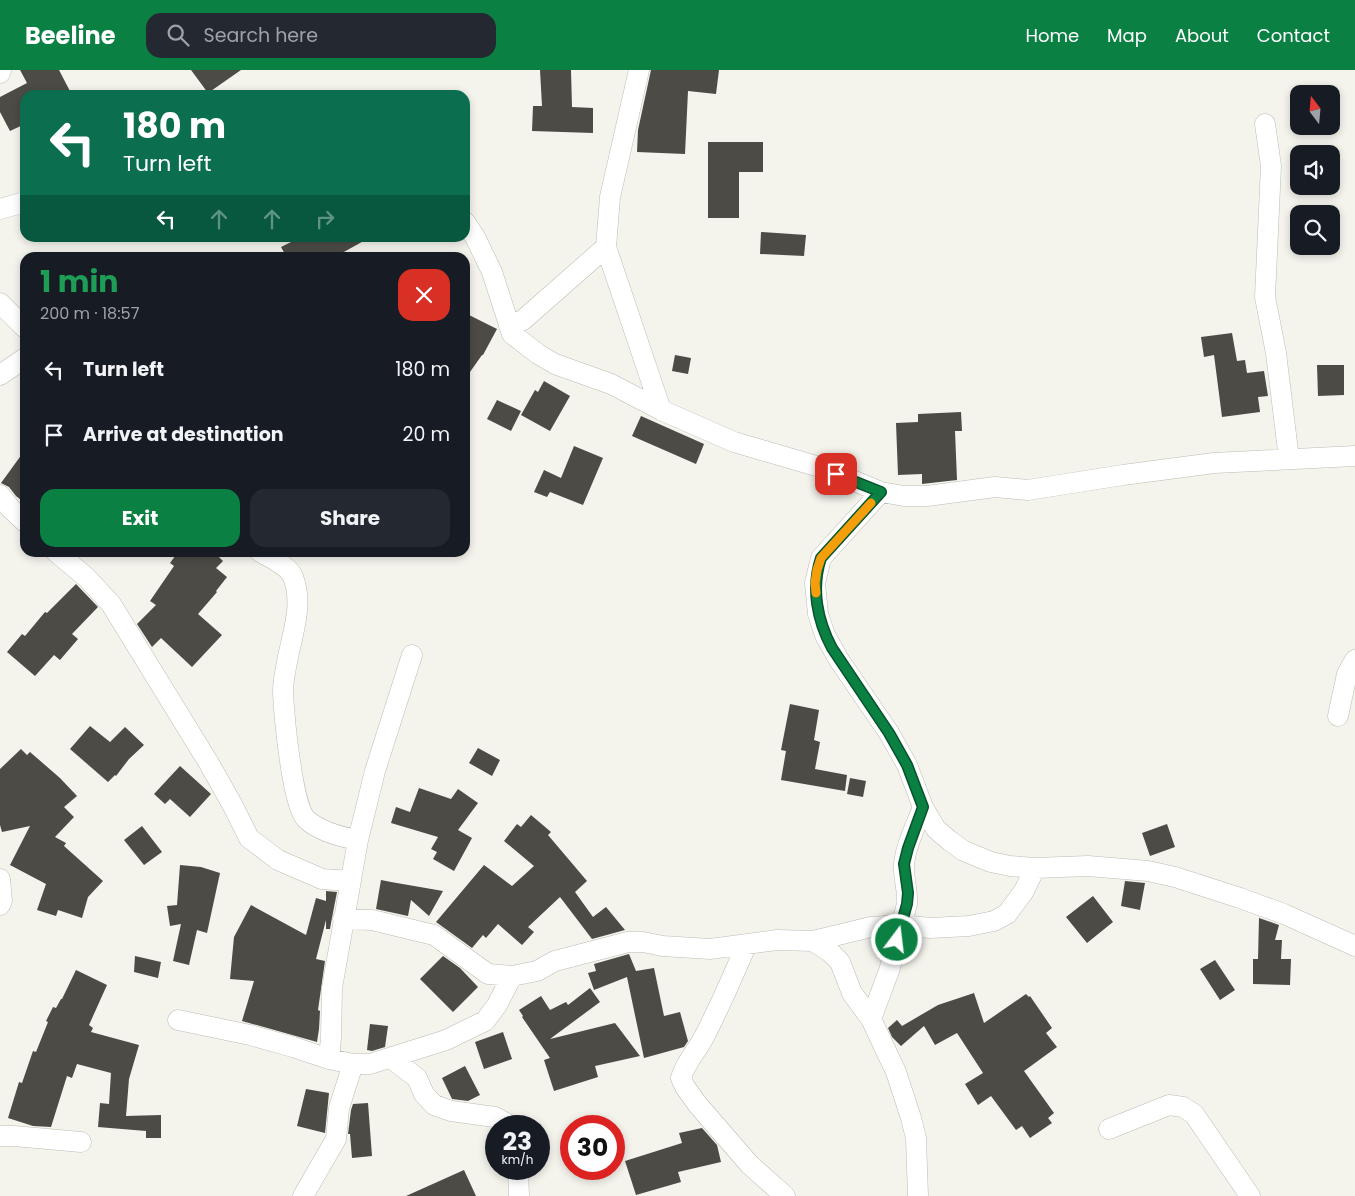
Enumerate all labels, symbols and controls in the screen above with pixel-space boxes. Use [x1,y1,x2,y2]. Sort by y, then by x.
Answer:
search box [146,13,496,58]
text: Beeline [25,19,116,52]
icon: search [164,21,192,49]
text: Search here [204,22,318,49]
text: Home [1025,23,1079,48]
text: Map [1107,23,1147,48]
text: About [1175,23,1229,48]
text: Contact [1257,23,1330,48]
north arrow [1290,85,1340,135]
map controls [1290,85,1340,255]
text: 180 m [123,101,226,150]
icon: left [40,110,105,175]
button: sound [1290,145,1340,195]
text: Turn left [123,148,211,179]
icon: left [152,205,180,233]
icon: ahead [205,205,233,233]
icon: ahead [258,205,286,233]
icon: right [311,205,339,233]
button: search [1290,205,1340,255]
text: 1 min [40,260,118,303]
button: close [398,269,450,321]
text: 200 m · 18:57 [40,302,139,325]
icon: left [40,356,68,384]
text: Turn left [83,356,164,383]
text: 180 m [395,356,450,383]
icon: arrive [40,421,68,449]
text: Arrive at destination [83,421,284,448]
text: 20 m [402,421,450,448]
pin [815,453,857,495]
icon: arrive [822,460,850,488]
button: Exit [40,489,240,547]
button: Share [250,489,450,547]
position arrow [870,913,922,965]
speed limit sign: 30 [560,1115,625,1180]
text: 23 [503,1124,532,1159]
text: km/h [502,1151,533,1168]

